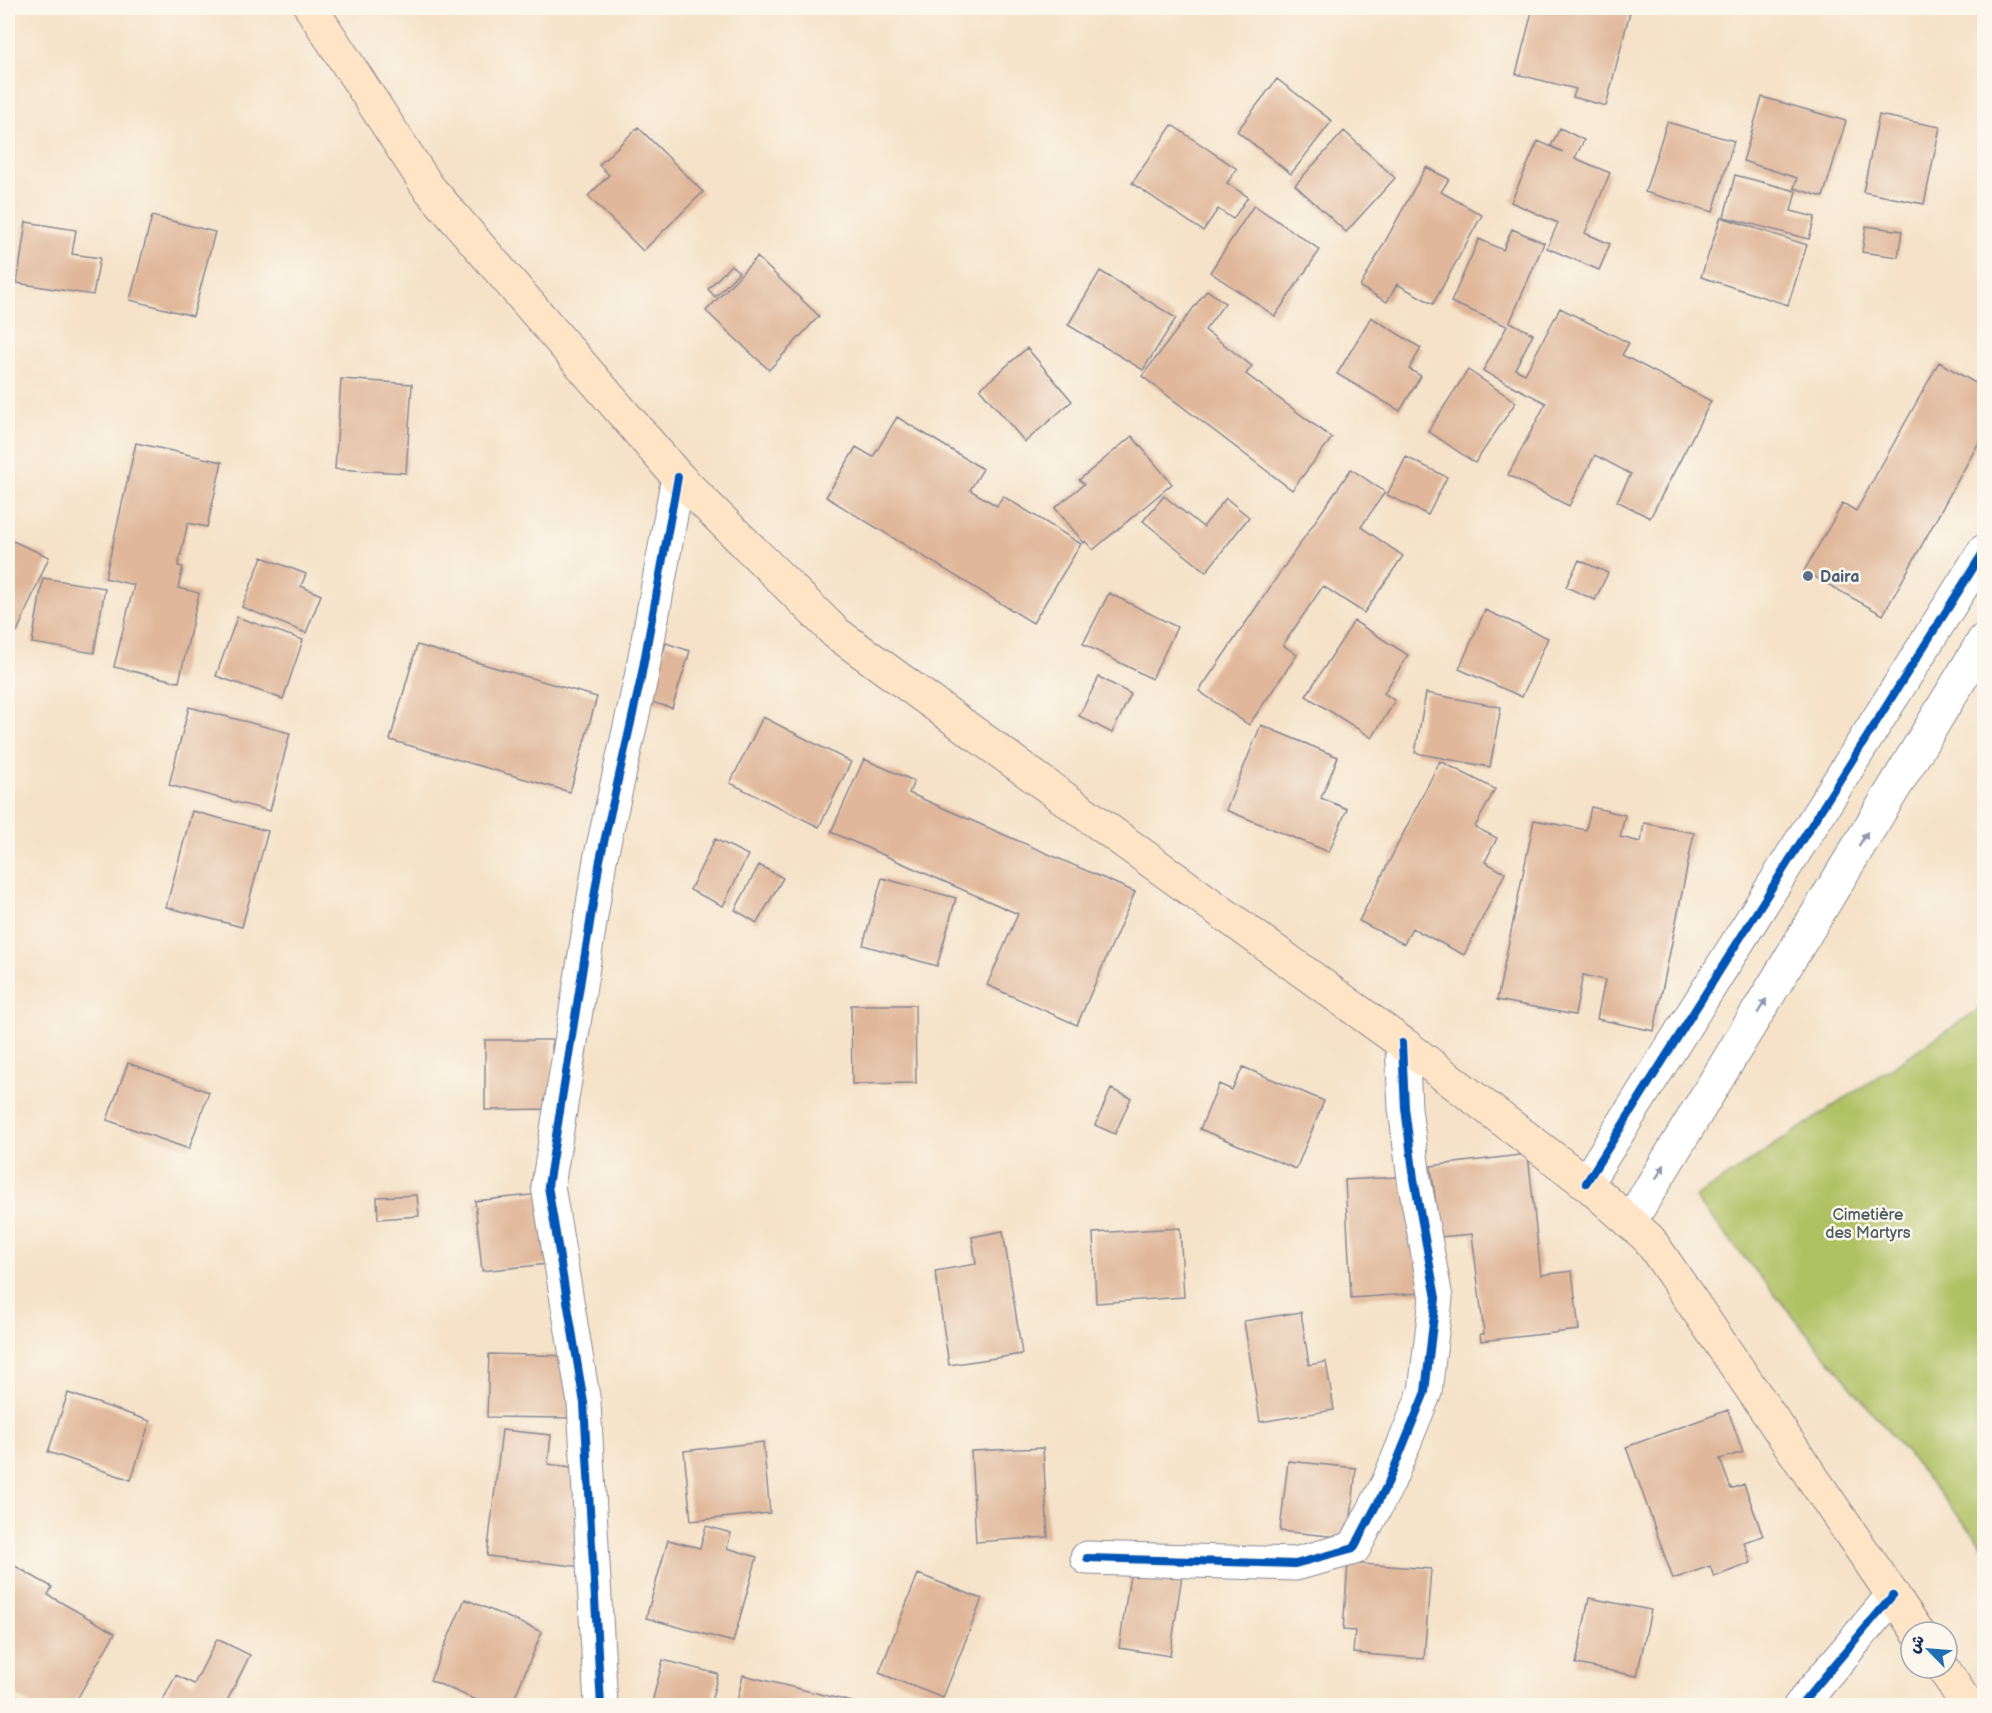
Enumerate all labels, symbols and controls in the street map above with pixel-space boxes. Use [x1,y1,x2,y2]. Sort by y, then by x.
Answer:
place label: Daira [1820,568,1859,587]
marker: Daira [1801,569,1815,583]
one-way arrow [1858,831,1869,847]
one-way arrow [1756,998,1767,1014]
one-way arrow [1655,1164,1666,1180]
park label: Cimetière des Martyrs [1825,1206,1911,1243]
north arrow [1899,1620,1959,1680]
text: ش [1904,1632,1929,1656]

